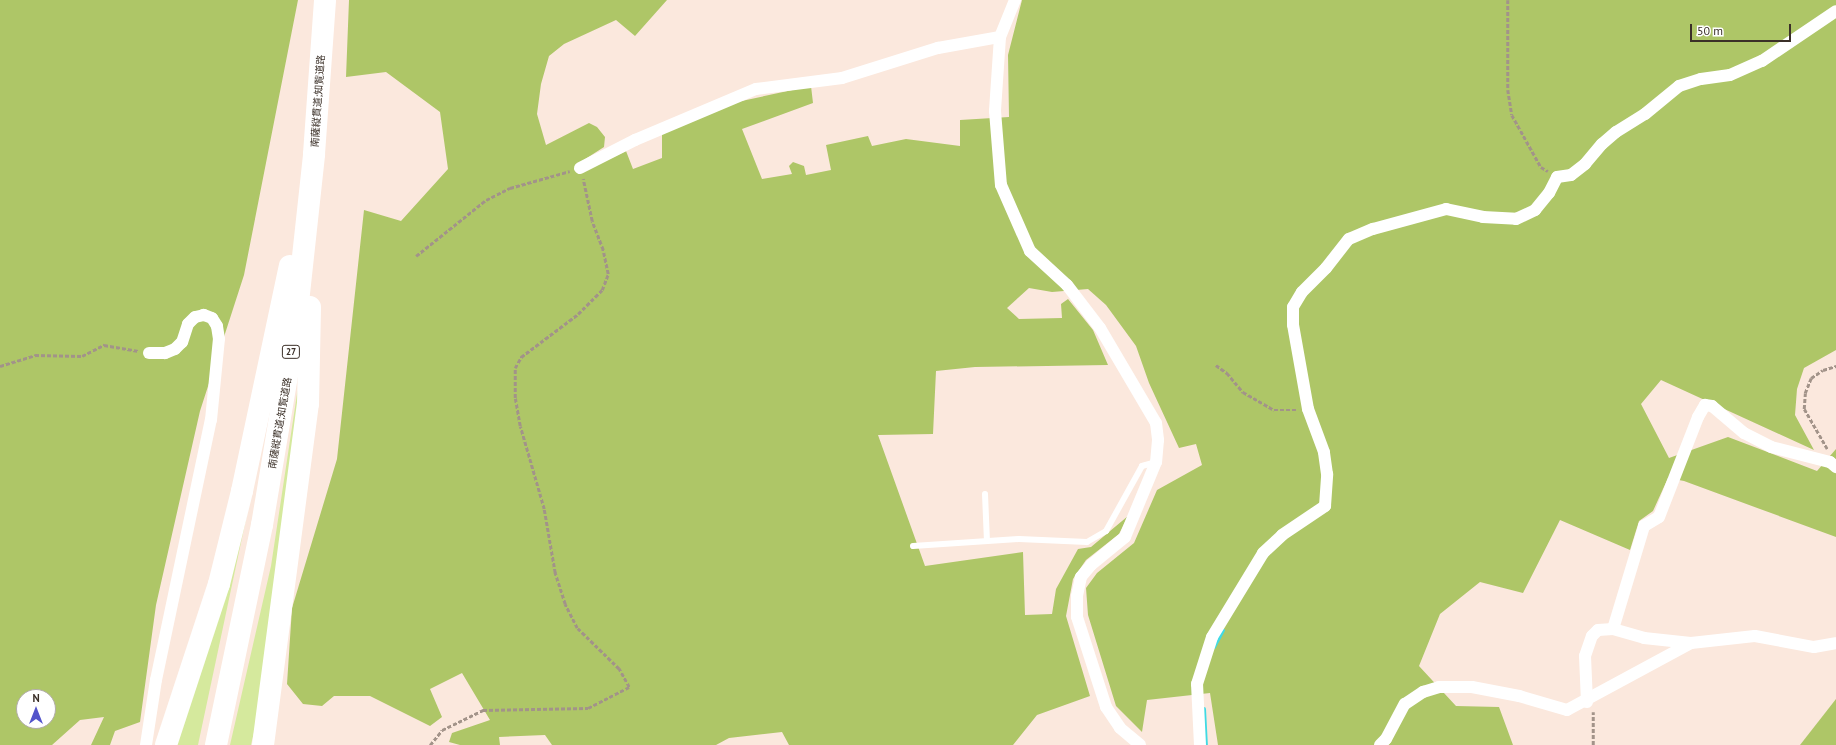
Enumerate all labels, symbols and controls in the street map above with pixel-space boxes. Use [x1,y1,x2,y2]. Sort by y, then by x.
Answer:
scale bar [1692,16,1793,42]
text: 50 m [1697,23,1723,38]
street label: 南薩縦貫道;知覧道路 [309,54,327,148]
road number: 27 [281,345,301,359]
street label: 南薩縦貫道;知覧道路 [266,376,294,470]
north arrow [16,689,56,729]
text: N [32,691,40,705]

